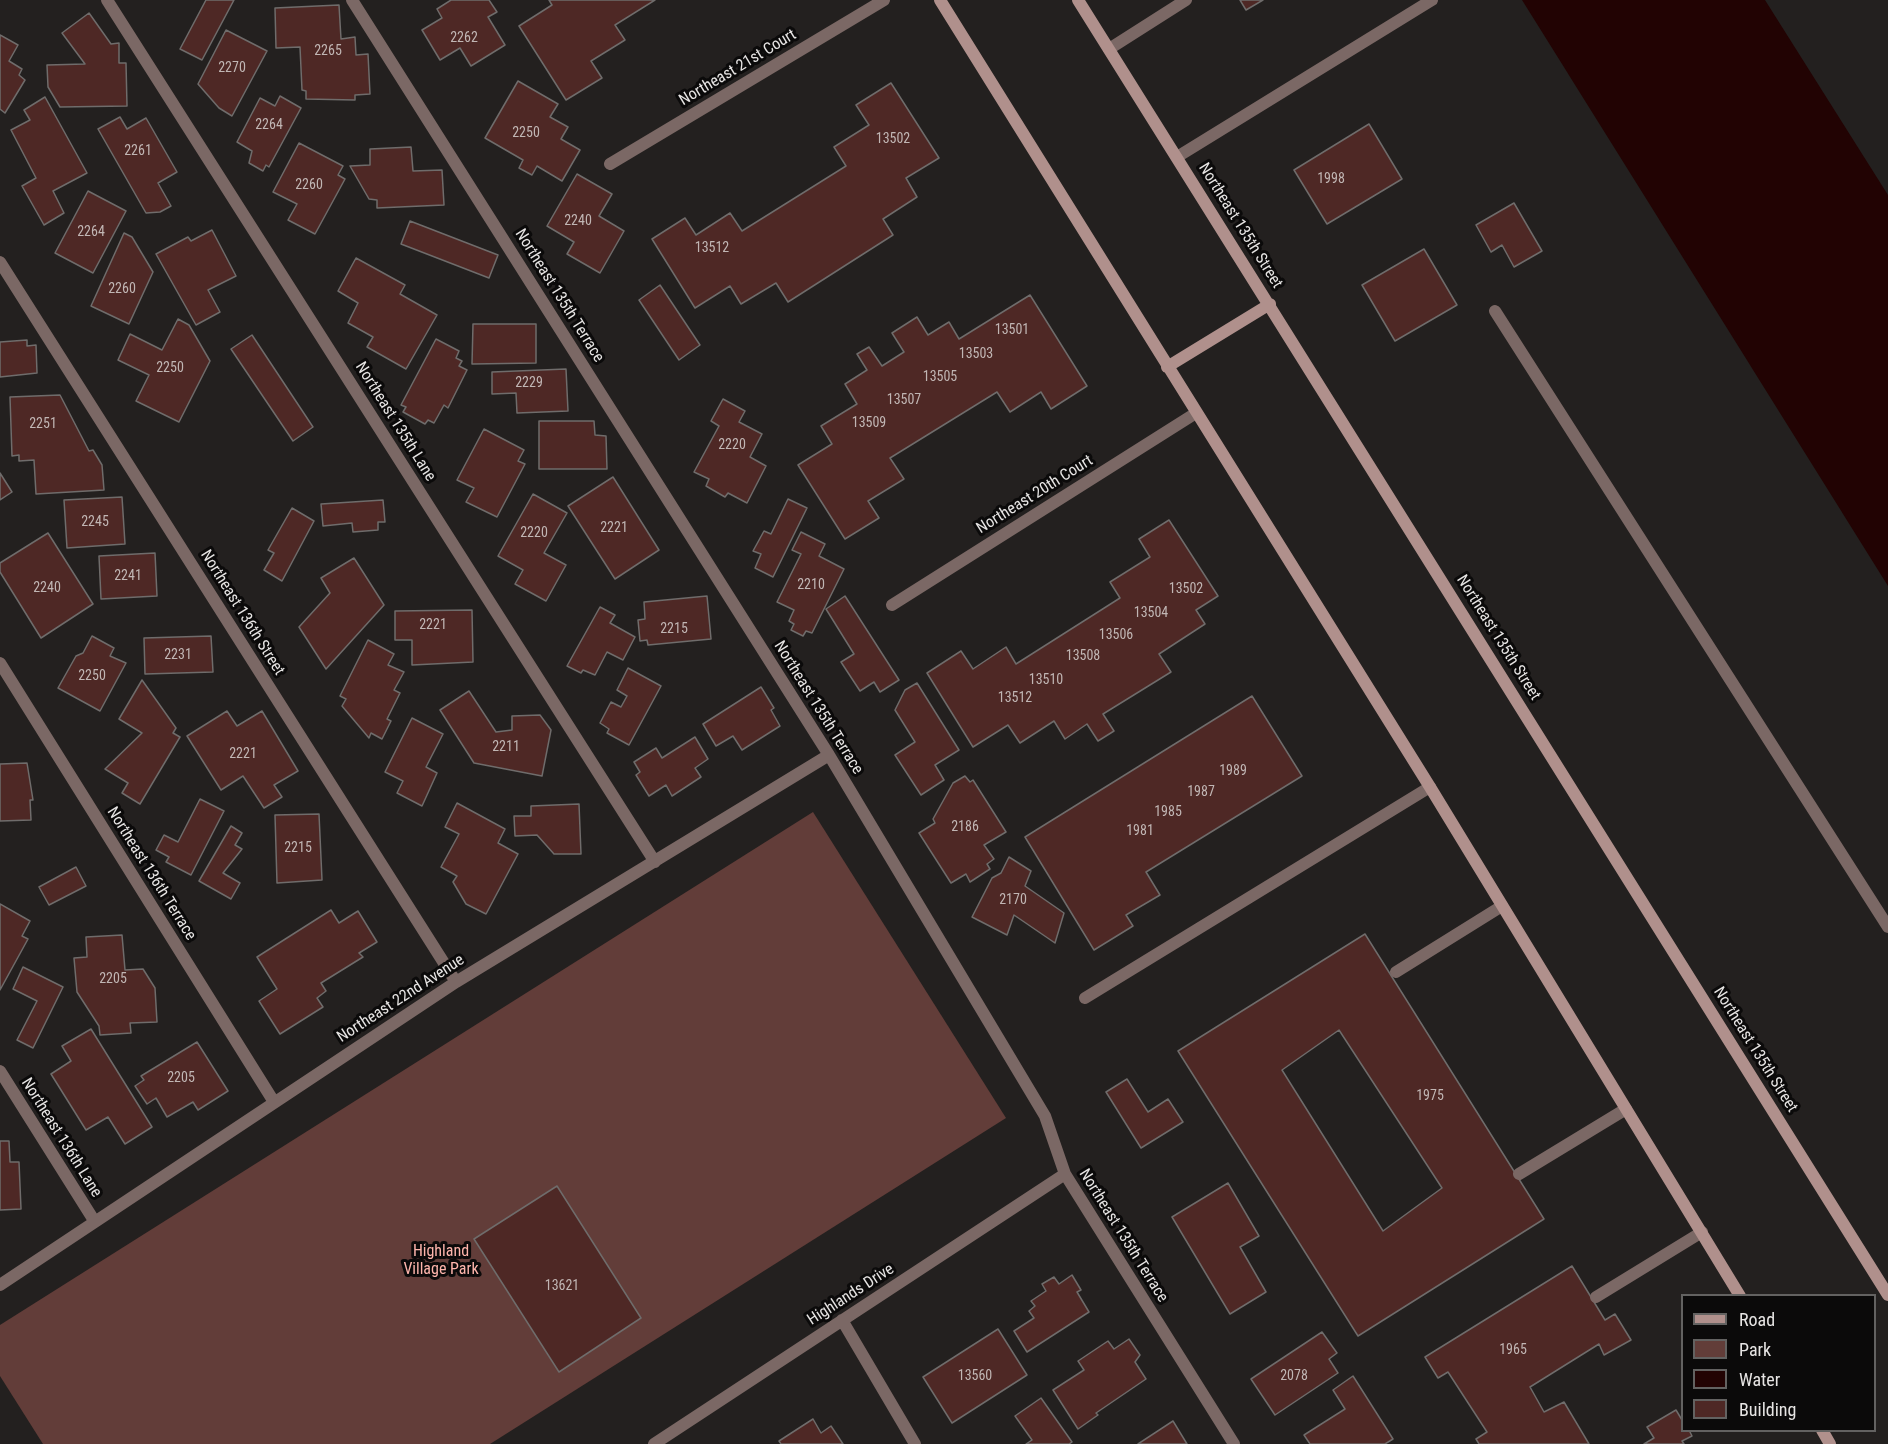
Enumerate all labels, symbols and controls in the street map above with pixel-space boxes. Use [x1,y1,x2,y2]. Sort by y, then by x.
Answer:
street label: Northeast 21st Court [676,26,800,110]
house number: 2262 [450,30,478,46]
house number: 2265 [314,43,342,59]
house number: 2270 [218,60,246,76]
house number: 2264 [255,117,283,133]
house number: 2250 [512,125,540,141]
house number: 13502 [876,131,910,147]
house number: 2261 [124,143,152,159]
street label: Northeast 135th Street [1194,160,1286,292]
house number: 1998 [1317,171,1345,187]
house number: 2260 [295,177,323,193]
house number: 2240 [564,213,592,229]
house number: 2264 [77,224,105,240]
street label: Northeast 135th Terrace [510,226,608,366]
house number: 13512 [695,240,729,256]
house number: 2260 [108,281,136,297]
house number: 13501 [995,322,1029,338]
house number: 13503 [959,346,993,362]
street label: Northeast 135th Lane [351,359,439,485]
house number: 2250 [156,360,184,376]
house number: 13505 [923,369,957,385]
house number: 2229 [515,375,543,391]
house number: 13507 [887,392,921,408]
house number: 13509 [852,415,886,431]
house number: 2251 [29,416,57,432]
house number: 2220 [718,437,746,453]
street label: Northeast 20th Court [973,452,1097,538]
house number: 2245 [81,514,109,530]
house number: 2221 [600,520,628,536]
house number: 2220 [520,525,548,541]
street label: Northeast 136th Street [196,547,288,679]
house number: 2241 [114,568,142,584]
street label: Northeast 135th Street [1452,572,1544,704]
house number: 2210 [797,577,825,593]
house number: 2240 [33,580,61,596]
house number: 13502 [1169,581,1203,597]
house number: 13504 [1134,605,1168,621]
house number: 2221 [419,617,447,633]
house number: 2215 [660,621,688,637]
house number: 13506 [1099,627,1133,643]
street label: Northeast 135th Terrace [769,638,867,778]
house number: 2231 [164,647,192,663]
house number: 13508 [1066,648,1100,664]
house number: 2250 [78,668,106,684]
house number: 13510 [1029,672,1063,688]
house number: 13512 [998,690,1032,706]
house number: 2211 [492,739,520,755]
house number: 2221 [229,746,257,762]
house number: 1989 [1219,763,1247,779]
house number: 1987 [1187,784,1215,800]
street label: Northeast 136th Terrace [102,804,200,944]
house number: 1985 [1154,804,1182,820]
house number: 2186 [951,819,979,835]
house number: 1981 [1126,823,1154,839]
house number: 2215 [284,840,312,856]
house number: 2170 [999,892,1027,908]
street label: Northeast 22nd Avenue [334,951,468,1047]
house number: 2205 [99,971,127,987]
street label: Northeast 135th Street [1709,984,1801,1116]
house number: 2205 [167,1070,195,1086]
street label: Northeast 136th Lane [17,1075,105,1201]
house number: 1975 [1416,1088,1444,1104]
street label: Northeast 135th Terrace [1074,1166,1172,1306]
park label: Highland Village Park [403,1242,479,1280]
street label: Highlands Drive [804,1260,898,1330]
house number: 13621 [545,1278,579,1294]
legend [1681,1294,1876,1432]
text: Road [1739,1309,1775,1330]
text: Park [1739,1339,1771,1360]
house number: 1965 [1499,1342,1527,1358]
house number: 13560 [958,1368,992,1384]
house number: 2078 [1280,1368,1308,1384]
text: Water [1739,1369,1780,1390]
text: Building [1739,1399,1796,1420]

